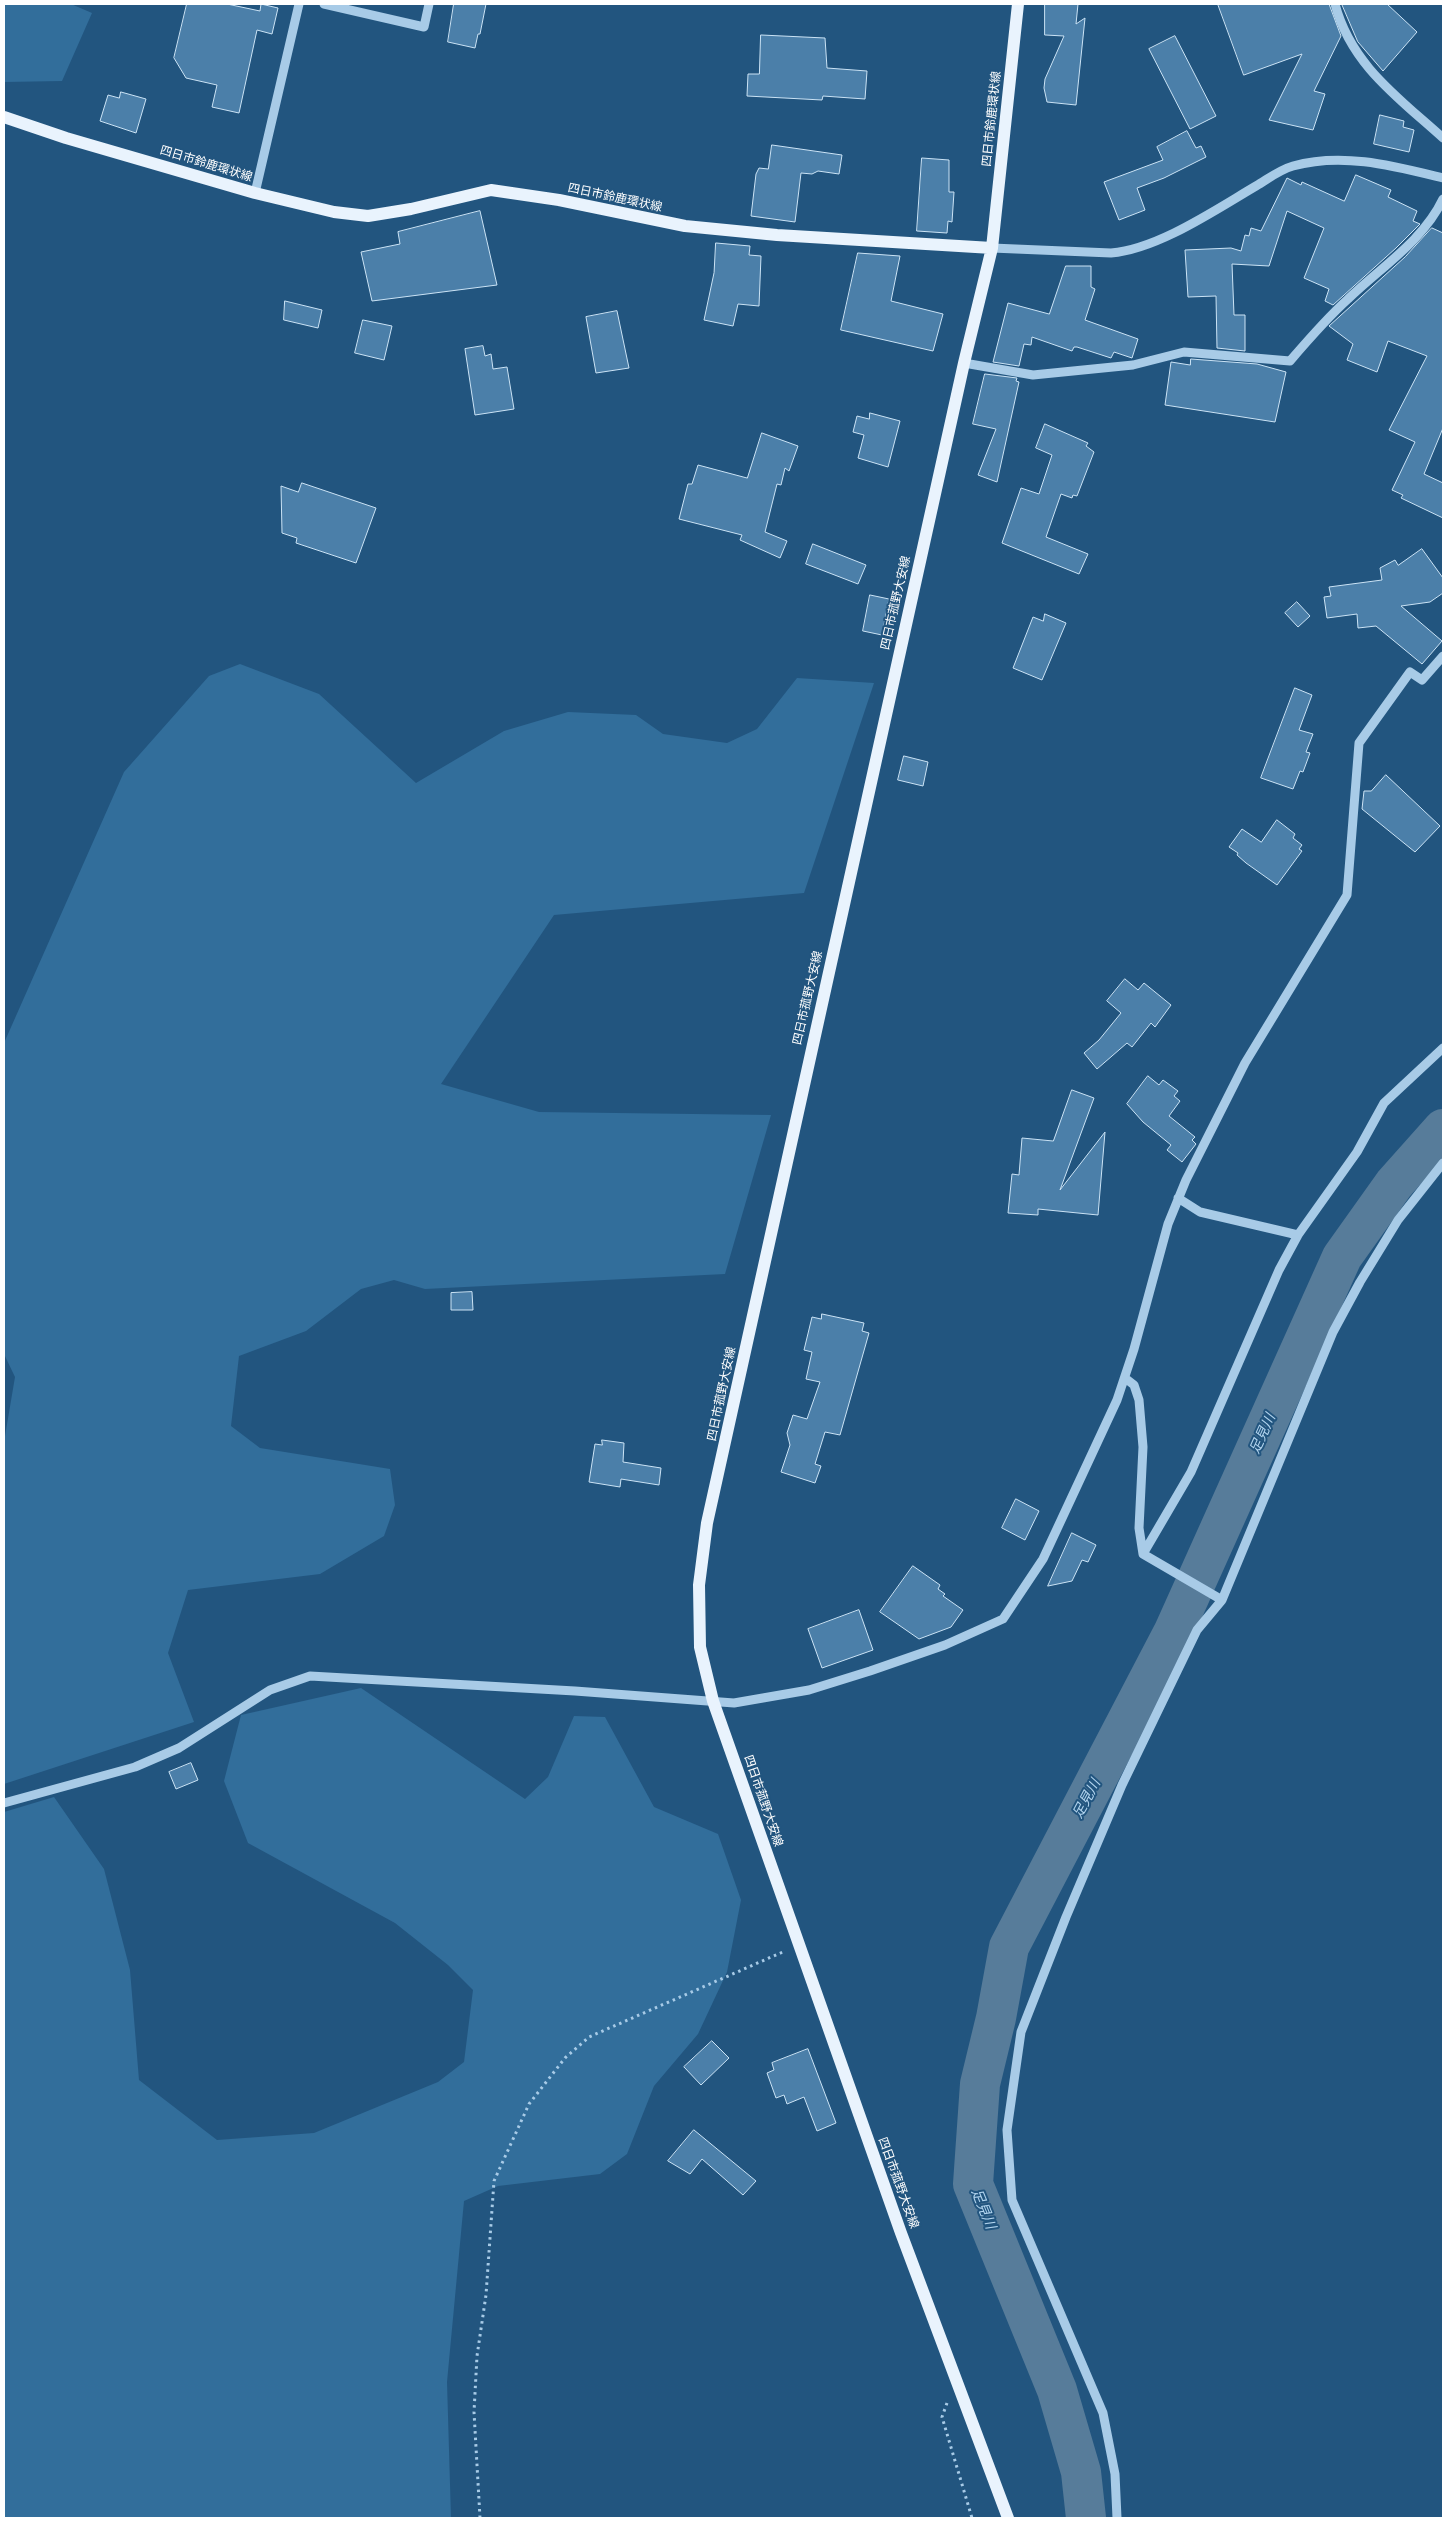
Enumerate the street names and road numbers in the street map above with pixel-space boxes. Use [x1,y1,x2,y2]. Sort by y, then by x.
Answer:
street label: 四日市鈴鹿環状線 [980,71,1004,167]
street label: 四日市鈴鹿環状線 [158,143,254,185]
street label: 四日市鈴鹿環状線 [567,181,663,215]
street label: 四日市菰野大安線 [878,555,914,651]
street label: 四日市菰野大安線 [790,950,826,1046]
street label: 四日市菰野大安線 [705,1346,739,1442]
street label: 四日市菰野大安線 [741,1753,785,1849]
street label: 四日市菰野大安線 [875,2135,921,2231]

